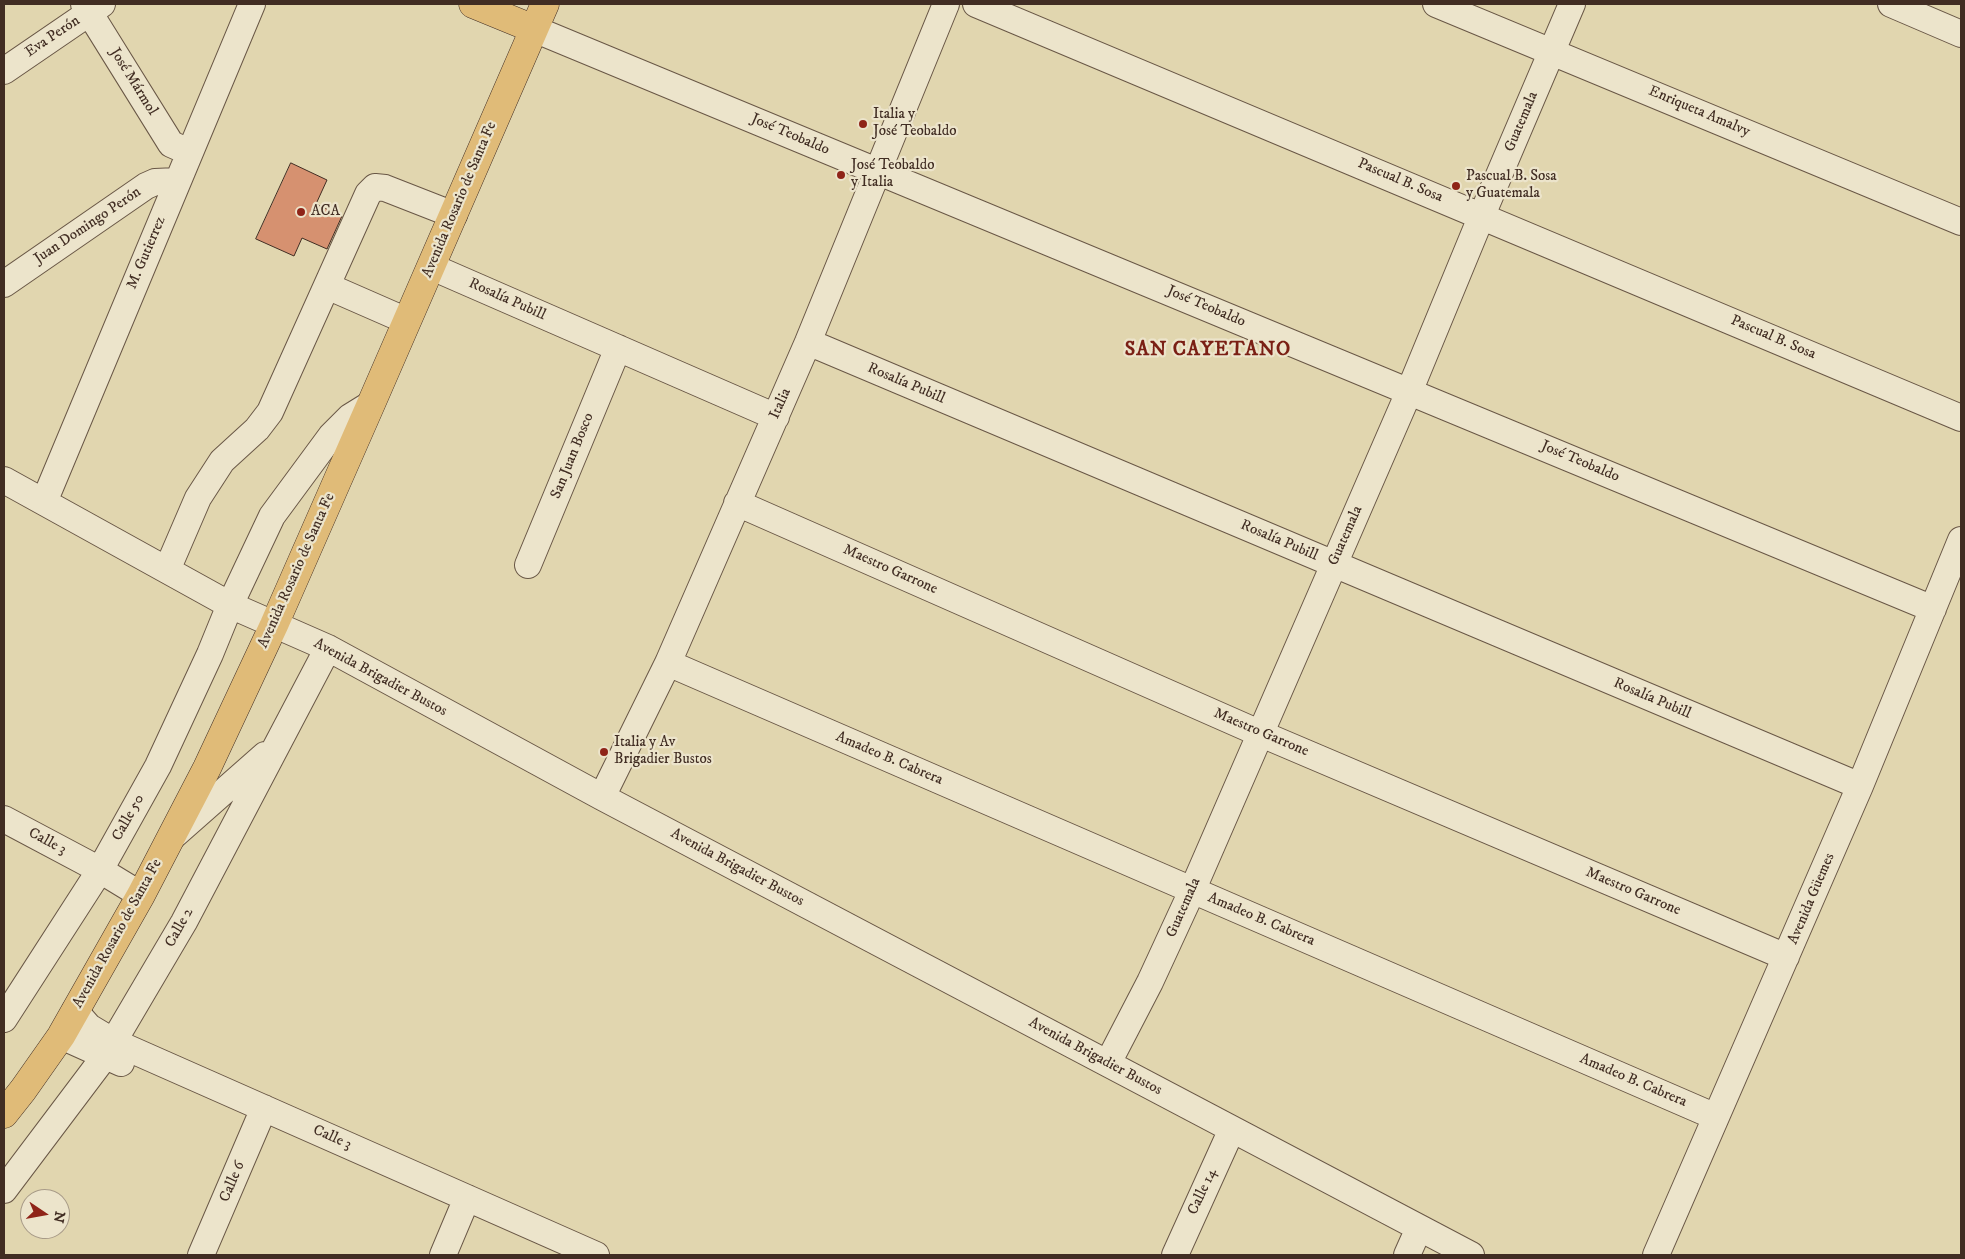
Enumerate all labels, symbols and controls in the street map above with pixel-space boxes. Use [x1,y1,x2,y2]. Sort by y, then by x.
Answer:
street label: Eva Perón [22,12,84,62]
street label: José Mármol [105,45,161,119]
street label: Enriqueta Amalvy [1646,83,1752,141]
street label: Guatemala [1501,89,1543,155]
place label: Italia y José Teobaldo [873,106,956,141]
street label: José Teobaldo [748,110,832,160]
marker: Italia y José Teobaldo [857,118,869,130]
street label: Avenida Rosario de Santa Fe [419,119,501,281]
street label: Pascual B. Sosa [1355,155,1445,207]
place label: José Teobaldo y Italia [851,157,934,192]
place label: Pascual B. Sosa y Guatemala [1466,168,1557,203]
marker: José Teobaldo y Italia [835,169,847,181]
marker: Pascual B. Sosa y Guatemala [1450,180,1462,192]
street label: Juan Domingo Perón [31,184,145,268]
place label: ACA [311,203,340,221]
marker: ACA [295,206,307,218]
street label: M. Gutierrez [124,214,170,292]
street label: Rosalía Pubill [466,275,548,325]
street label: José Teobaldo [1164,282,1248,332]
street label: Pascual B. Sosa [1728,312,1818,364]
district label: SAN CAYETANO [1123,339,1293,363]
street label: Rosalía Pubill [865,360,947,408]
street label: Italia [766,386,796,422]
street label: San Juan Bosco [548,410,598,502]
street label: José Teobaldo [1538,437,1622,487]
street label: Avenida Rosario de Santa Fe [255,491,339,651]
street label: Guatemala [1325,503,1367,569]
street label: Rosalía Pubill [1238,517,1320,565]
street label: Maestro Garrone [840,541,940,599]
street label: Avenida Brigadier Bustos [310,635,450,721]
street label: Rosalía Pubill [1611,675,1693,723]
street label: Maestro Garrone [1211,705,1311,761]
street label: Amadeo B. Cabrera [833,728,945,790]
place label: Italia y Av Brigadier Bustos [614,734,712,769]
marker: Italia y Av Brigadier Bustos [598,746,610,758]
street label: Calle 50 [109,792,149,844]
street label: Calle 3 [25,825,69,859]
street label: Avenida Brigadier Bustos [667,825,807,911]
street label: Avenida Güemes [1785,851,1839,947]
street label: Avenida Rosario de Santa Fe [69,856,167,1012]
street label: Maestro Garrone [1583,864,1683,920]
street label: Guatemala [1163,875,1205,941]
street label: Amadeo B. Cabrera [1205,889,1317,951]
street label: Calle 2 [162,905,198,951]
street label: Avenida Brigadier Bustos [1025,1014,1165,1100]
street label: Amadeo B. Cabrera [1577,1050,1689,1112]
street label: Calle 3 [310,1122,354,1154]
street label: Calle 6 [216,1159,250,1205]
street label: Calle 14 [1185,1166,1221,1218]
north arrow [20,1189,70,1239]
text: N [49,1209,69,1224]

